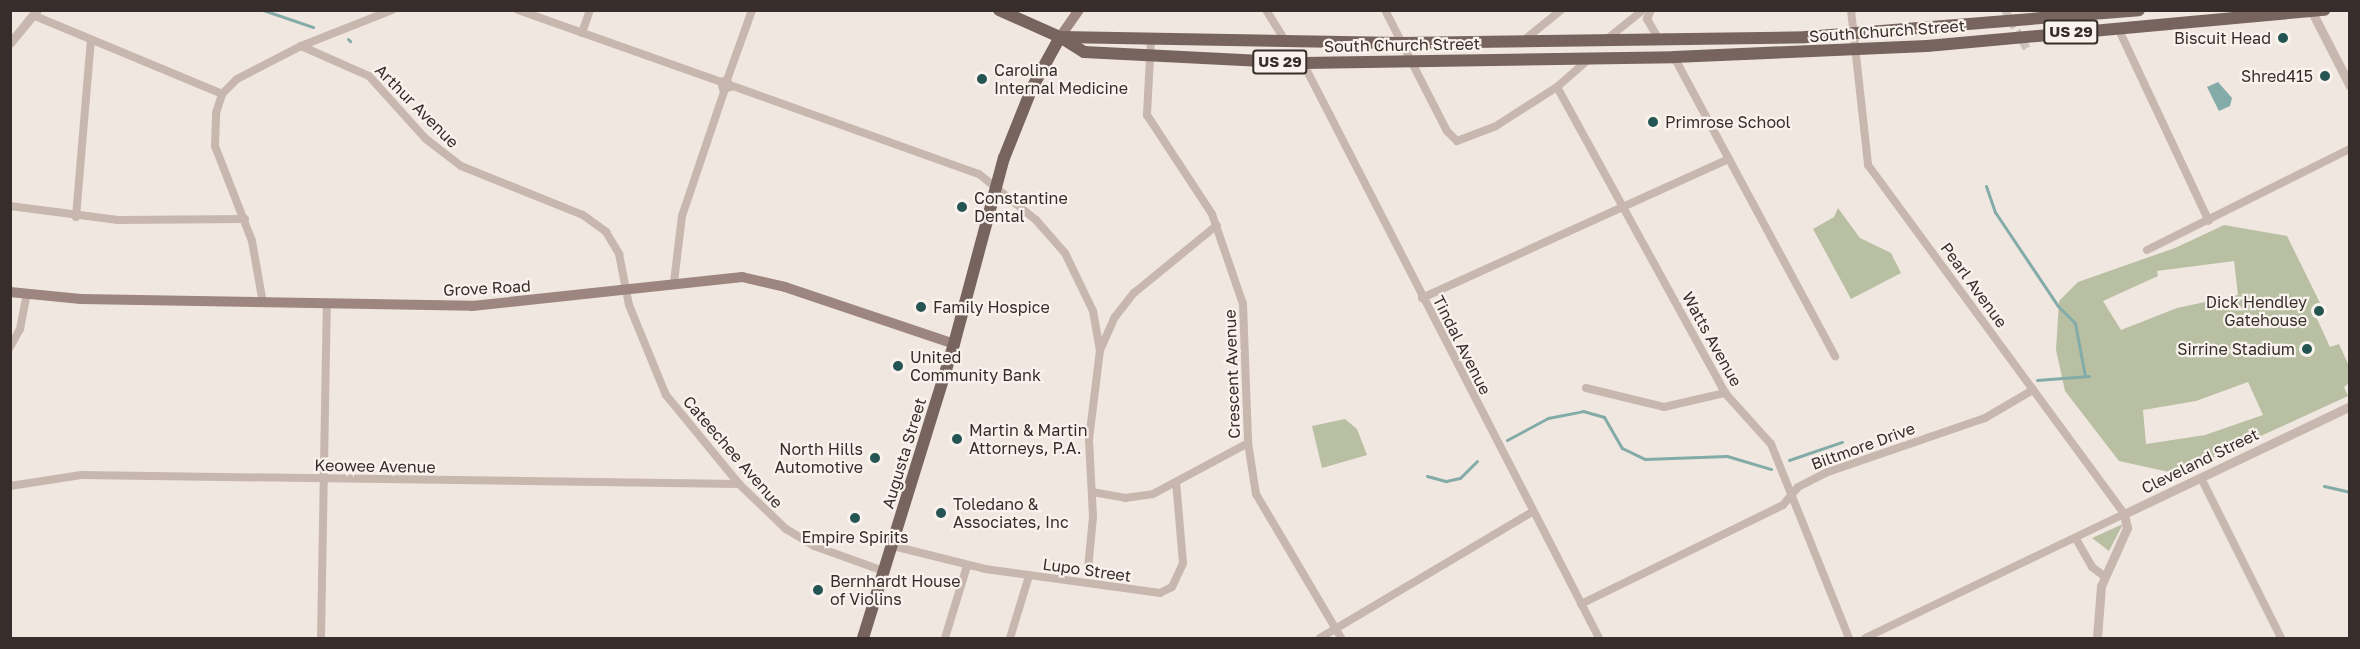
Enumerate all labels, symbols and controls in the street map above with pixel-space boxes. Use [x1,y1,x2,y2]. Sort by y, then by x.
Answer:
street label: South Church Street [1808,16,1966,46]
road number: US 29 [2042,20,2100,44]
place label: Biscuit Head [2174,28,2271,48]
marker: Biscuit Head [2276,31,2290,45]
street label: South Church Street [1324,34,1480,56]
road number: US 29 [1252,50,1308,74]
street label: Arthur Avenue [371,60,463,152]
place label: Carolina Internal Medicine [994,60,1128,98]
place label: Shred415 [2241,66,2313,86]
marker: Shred415 [2318,69,2332,83]
marker: Carolina Internal Medicine [975,72,989,86]
place label: Primrose School [1665,112,1791,132]
marker: Primrose School [1646,115,1660,129]
place label: Constantine Dental [974,188,1068,226]
marker: Constantine Dental [955,200,969,214]
street label: Pearl Avenue [1937,239,2011,331]
street label: Grove Road [443,276,531,300]
street label: Watts Avenue [1678,288,1746,390]
street label: Tindal Avenue [1429,292,1495,398]
place label: Dick Hendley Gatehouse [2206,292,2307,330]
place label: Family Hospice [933,297,1050,317]
marker: Family Hospice [914,300,928,314]
marker: Dick Hendley Gatehouse [2312,304,2326,318]
street label: Crescent Avenue [1220,309,1244,439]
place label: Sirrine Stadium [2177,339,2295,359]
marker: Sirrine Stadium [2300,342,2314,356]
place label: United Community Bank [910,347,1041,385]
marker: United Community Bank [891,359,905,373]
street label: Cateechee Avenue [679,392,787,512]
street label: Augusta Street [878,395,930,511]
street label: Biltmore Drive [1809,418,1917,474]
place label: Martin & Martin Attorneys, P.A. [969,420,1087,458]
street label: Cleveland Street [2138,424,2262,498]
marker: Martin & Martin Attorneys, P.A. [950,432,964,446]
place label: North Hills Automotive [775,439,863,477]
marker: North Hills Automotive [868,451,882,465]
street label: Keowee Avenue [314,455,436,477]
place label: Toledano & Associates, Inc [953,494,1069,532]
marker: Toledano & Associates, Inc [934,506,948,520]
marker: Empire Spirits [848,511,862,525]
place label: Empire Spirits [801,527,909,547]
street label: Lupo Street [1041,554,1133,586]
place label: Bernhardt House of Violins [830,571,960,609]
marker: Bernhardt House of Violins [811,583,825,597]

